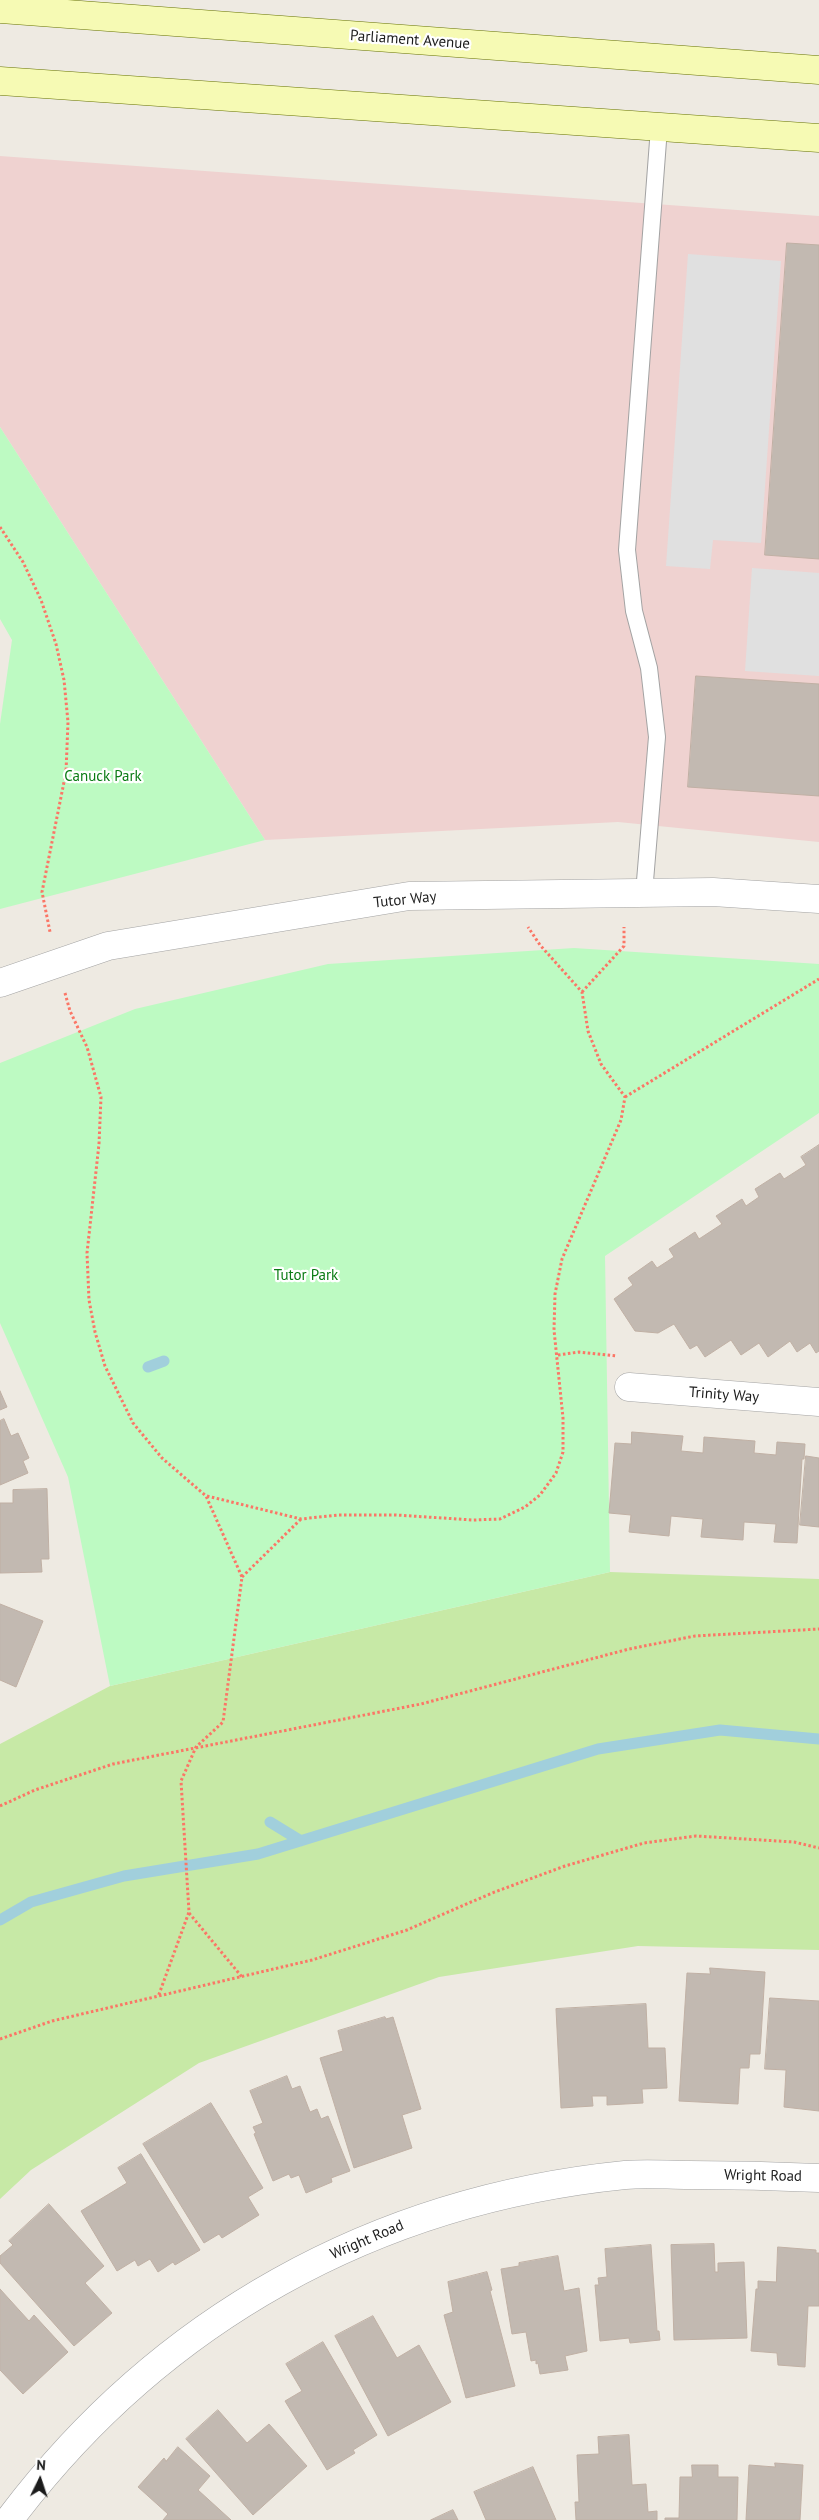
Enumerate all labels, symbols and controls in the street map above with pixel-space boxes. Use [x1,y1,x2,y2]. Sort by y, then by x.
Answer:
street label: Parliament Avenue [349,27,471,53]
park label: Canuck Park [64,768,142,786]
street label: Tutor Way [373,888,437,912]
park label: Tutor Park [274,1267,338,1285]
street label: Trinity Way [688,1384,760,1406]
street label: Wright Road [724,2166,802,2186]
street label: Wright Road [328,2216,406,2264]
north arrow [15,2455,65,2505]
text: N [36,2456,46,2474]

